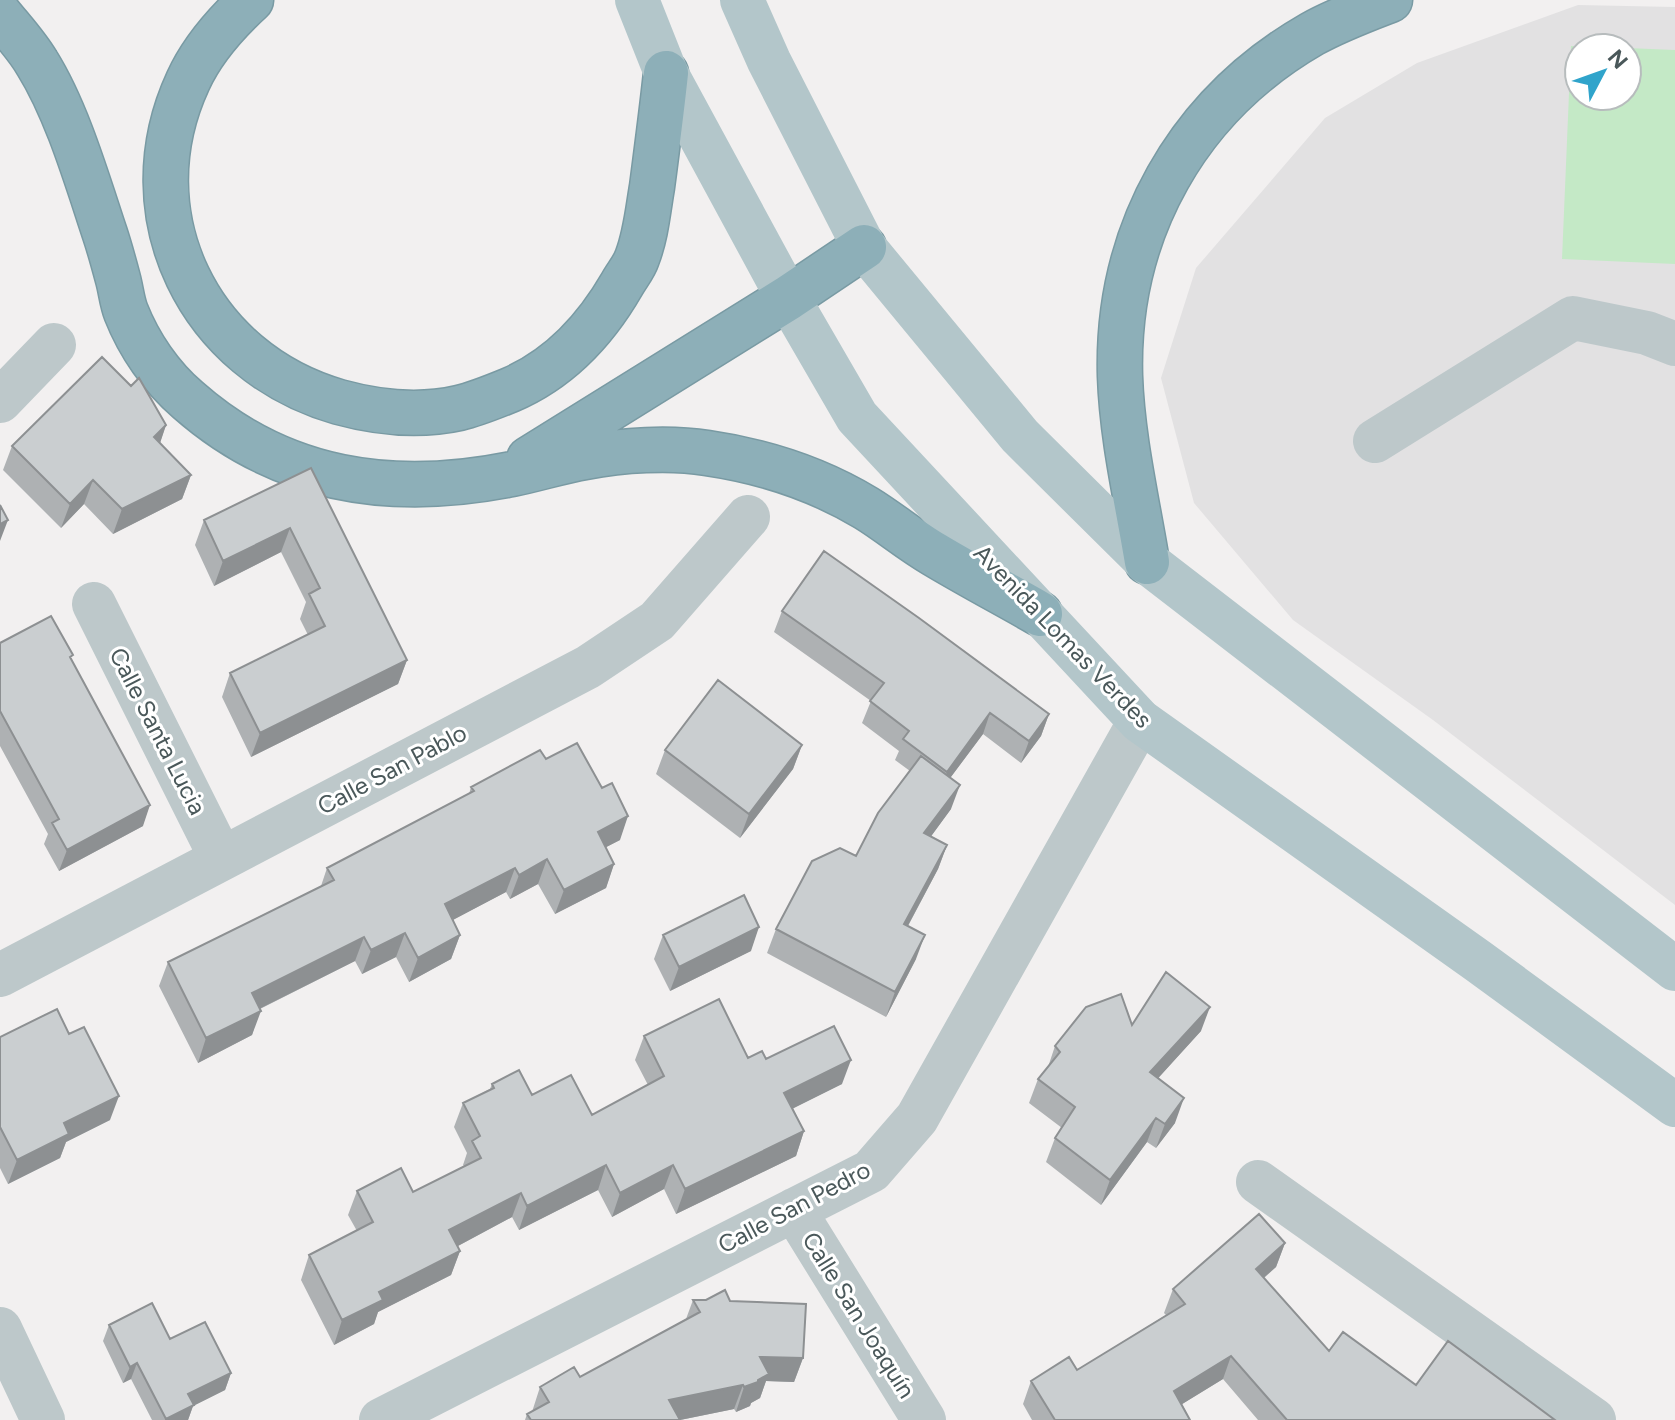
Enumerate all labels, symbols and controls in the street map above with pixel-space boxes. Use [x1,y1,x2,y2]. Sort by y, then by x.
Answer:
north arrow [1563,32,1643,112]
text: N [1602,44,1633,74]
street label: Avenida Lomas Verdes [968,538,1158,734]
street label: Calle Santa Lucia [103,643,213,819]
street label: Calle San Pablo [313,718,471,820]
street label: Calle San Pedro [713,1155,875,1259]
street label: Calle San Joaquín [796,1227,922,1403]

